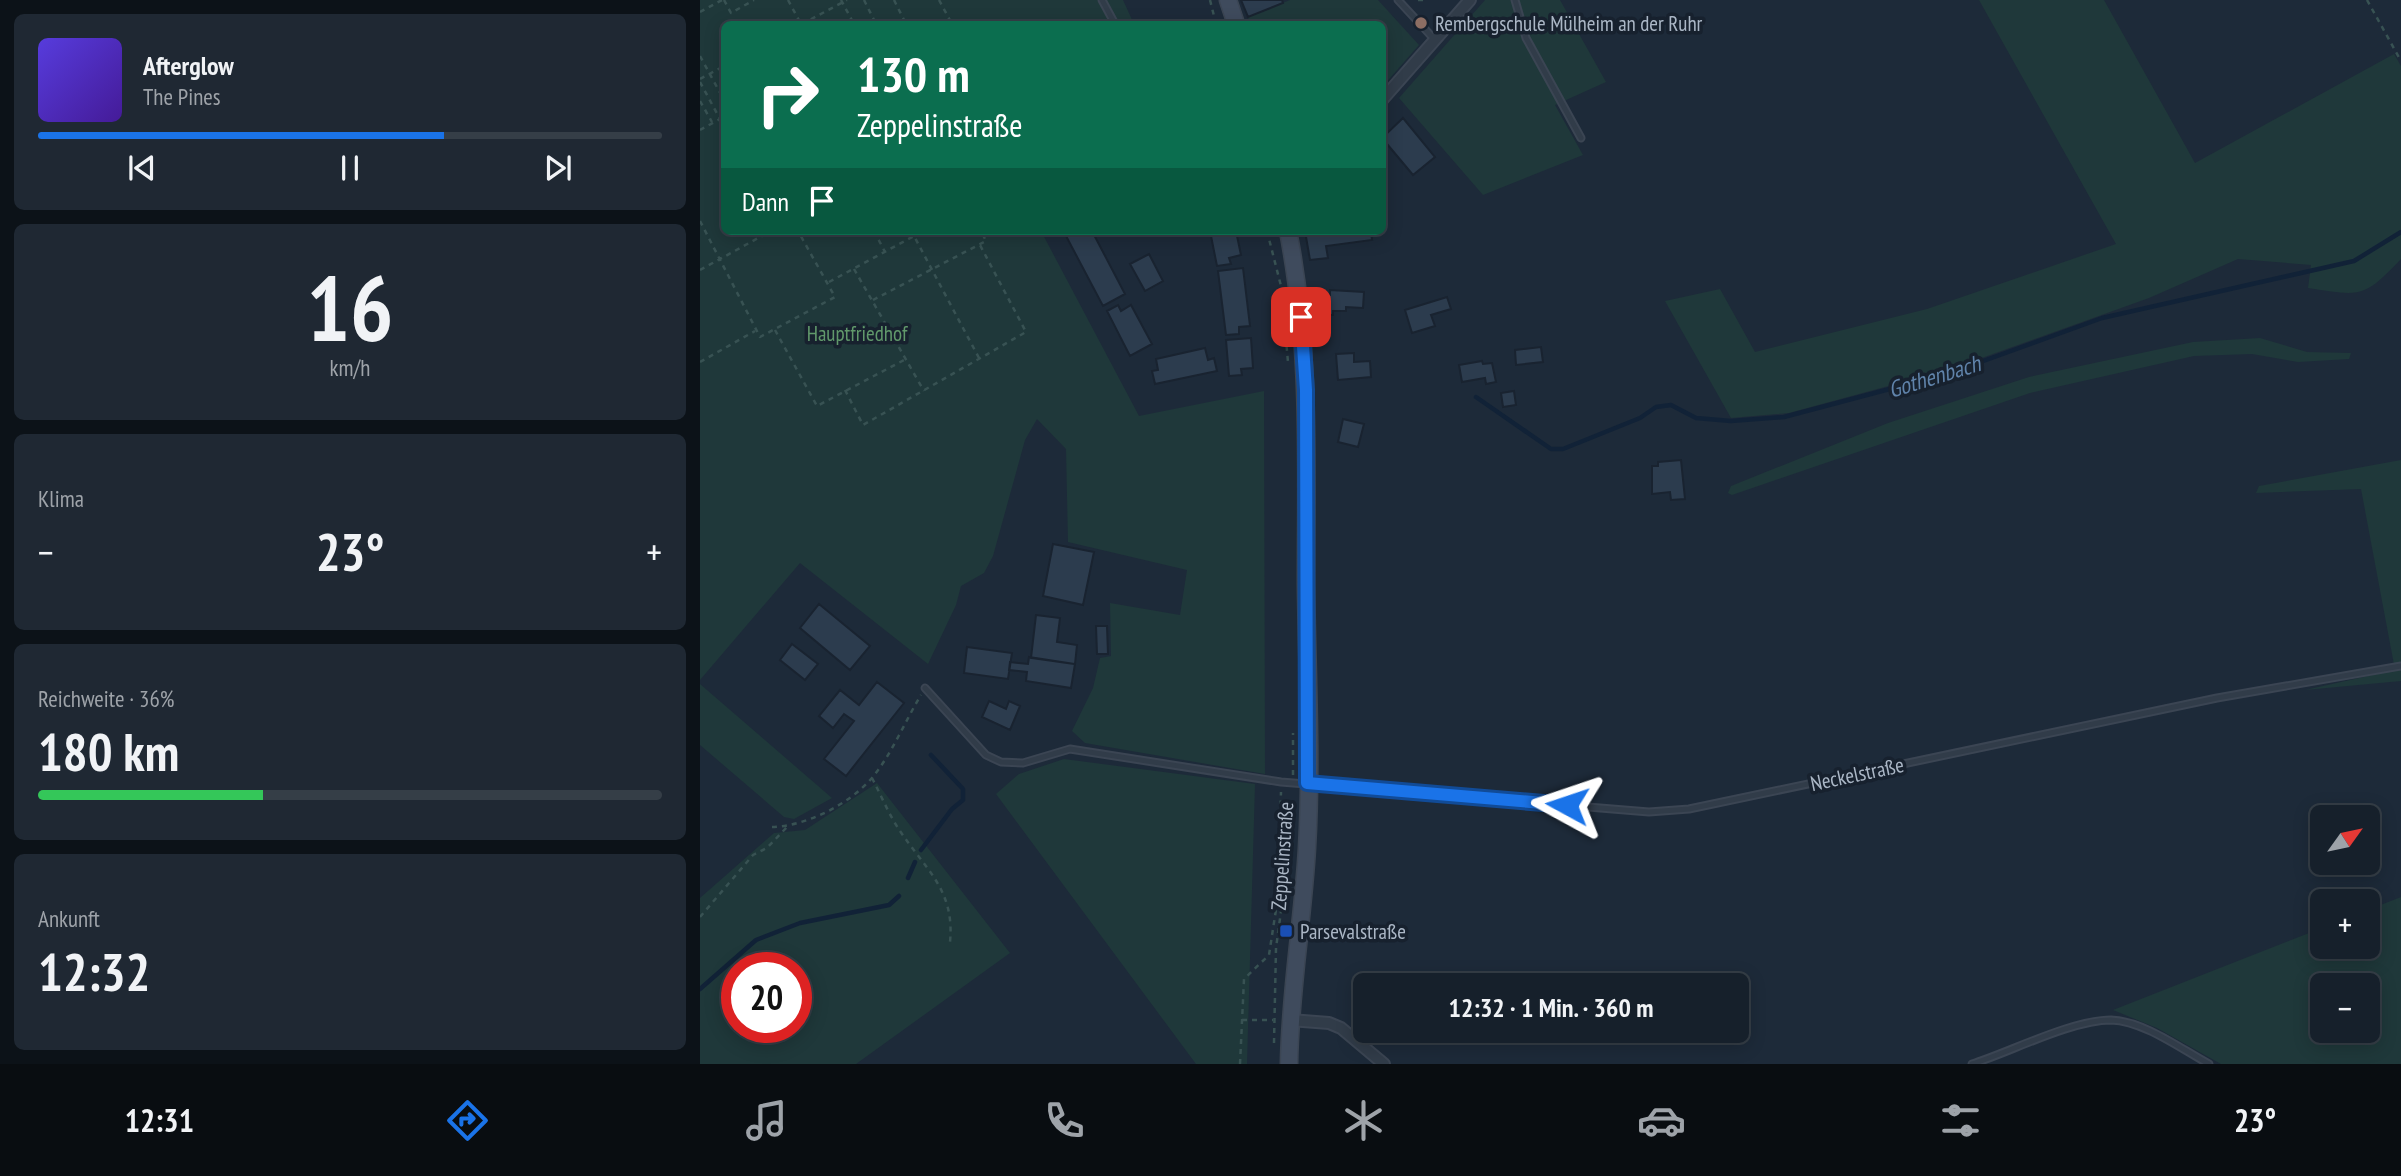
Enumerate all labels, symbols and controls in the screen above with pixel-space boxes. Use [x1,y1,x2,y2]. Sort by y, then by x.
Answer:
place label: Rembergschule Mülheim an der Ruhr [1435,10,1703,37]
marker: Rembergschule Mülheim an der Ruhr [1413,15,1429,31]
text: 130 m [857,42,970,106]
text: Afterglow [143,49,234,82]
icon: right [742,49,833,140]
text: The Pines [143,82,221,111]
text: Zeppelinstraße [857,104,1023,146]
icon: previous [123,149,161,187]
icon: pause [331,149,369,187]
icon: next [539,149,577,187]
icon: arrive [803,182,841,220]
text: Dann [742,185,789,218]
text: 16 [307,248,394,366]
pin [1271,287,1331,347]
icon: arrive [1282,298,1320,336]
park label: Hauptfriedhof [807,320,908,347]
water label: Gothenbach [1884,348,1985,404]
text: km/h [330,353,370,382]
text: Klima [38,484,84,513]
text: 23° [316,518,384,585]
text: − [38,527,54,576]
text: + [646,527,662,576]
text: Reichweite · 36% [38,684,174,713]
text: 180 km [38,718,179,785]
street label: Neckelstraße [1808,751,1906,797]
position arrow [1530,768,1604,842]
street label: Zeppelinstraße [1265,801,1299,911]
north arrow [2310,805,2380,875]
map controls [2310,805,2380,1043]
button: + [2310,889,2380,959]
text: Ankunft [38,904,100,933]
place label: Parsevalstraße [1300,918,1406,945]
marker: Parsevalstraße [1278,923,1294,939]
text: 12:32 [38,938,150,1005]
speed limit sign: 20 [721,952,812,1043]
button: − [2310,973,2380,1043]
text: 12:32 · 1 Min. · 360 m [1449,991,1653,1024]
icon: directions [443,1096,492,1145]
icon: music [742,1096,791,1145]
icon: phone [1040,1096,1089,1145]
icon: climate [1339,1096,1388,1145]
icon: car [1637,1096,1686,1145]
icon: filters [1936,1096,1985,1145]
text: 12:31 [125,1099,194,1141]
text: 23° [2234,1099,2276,1141]

